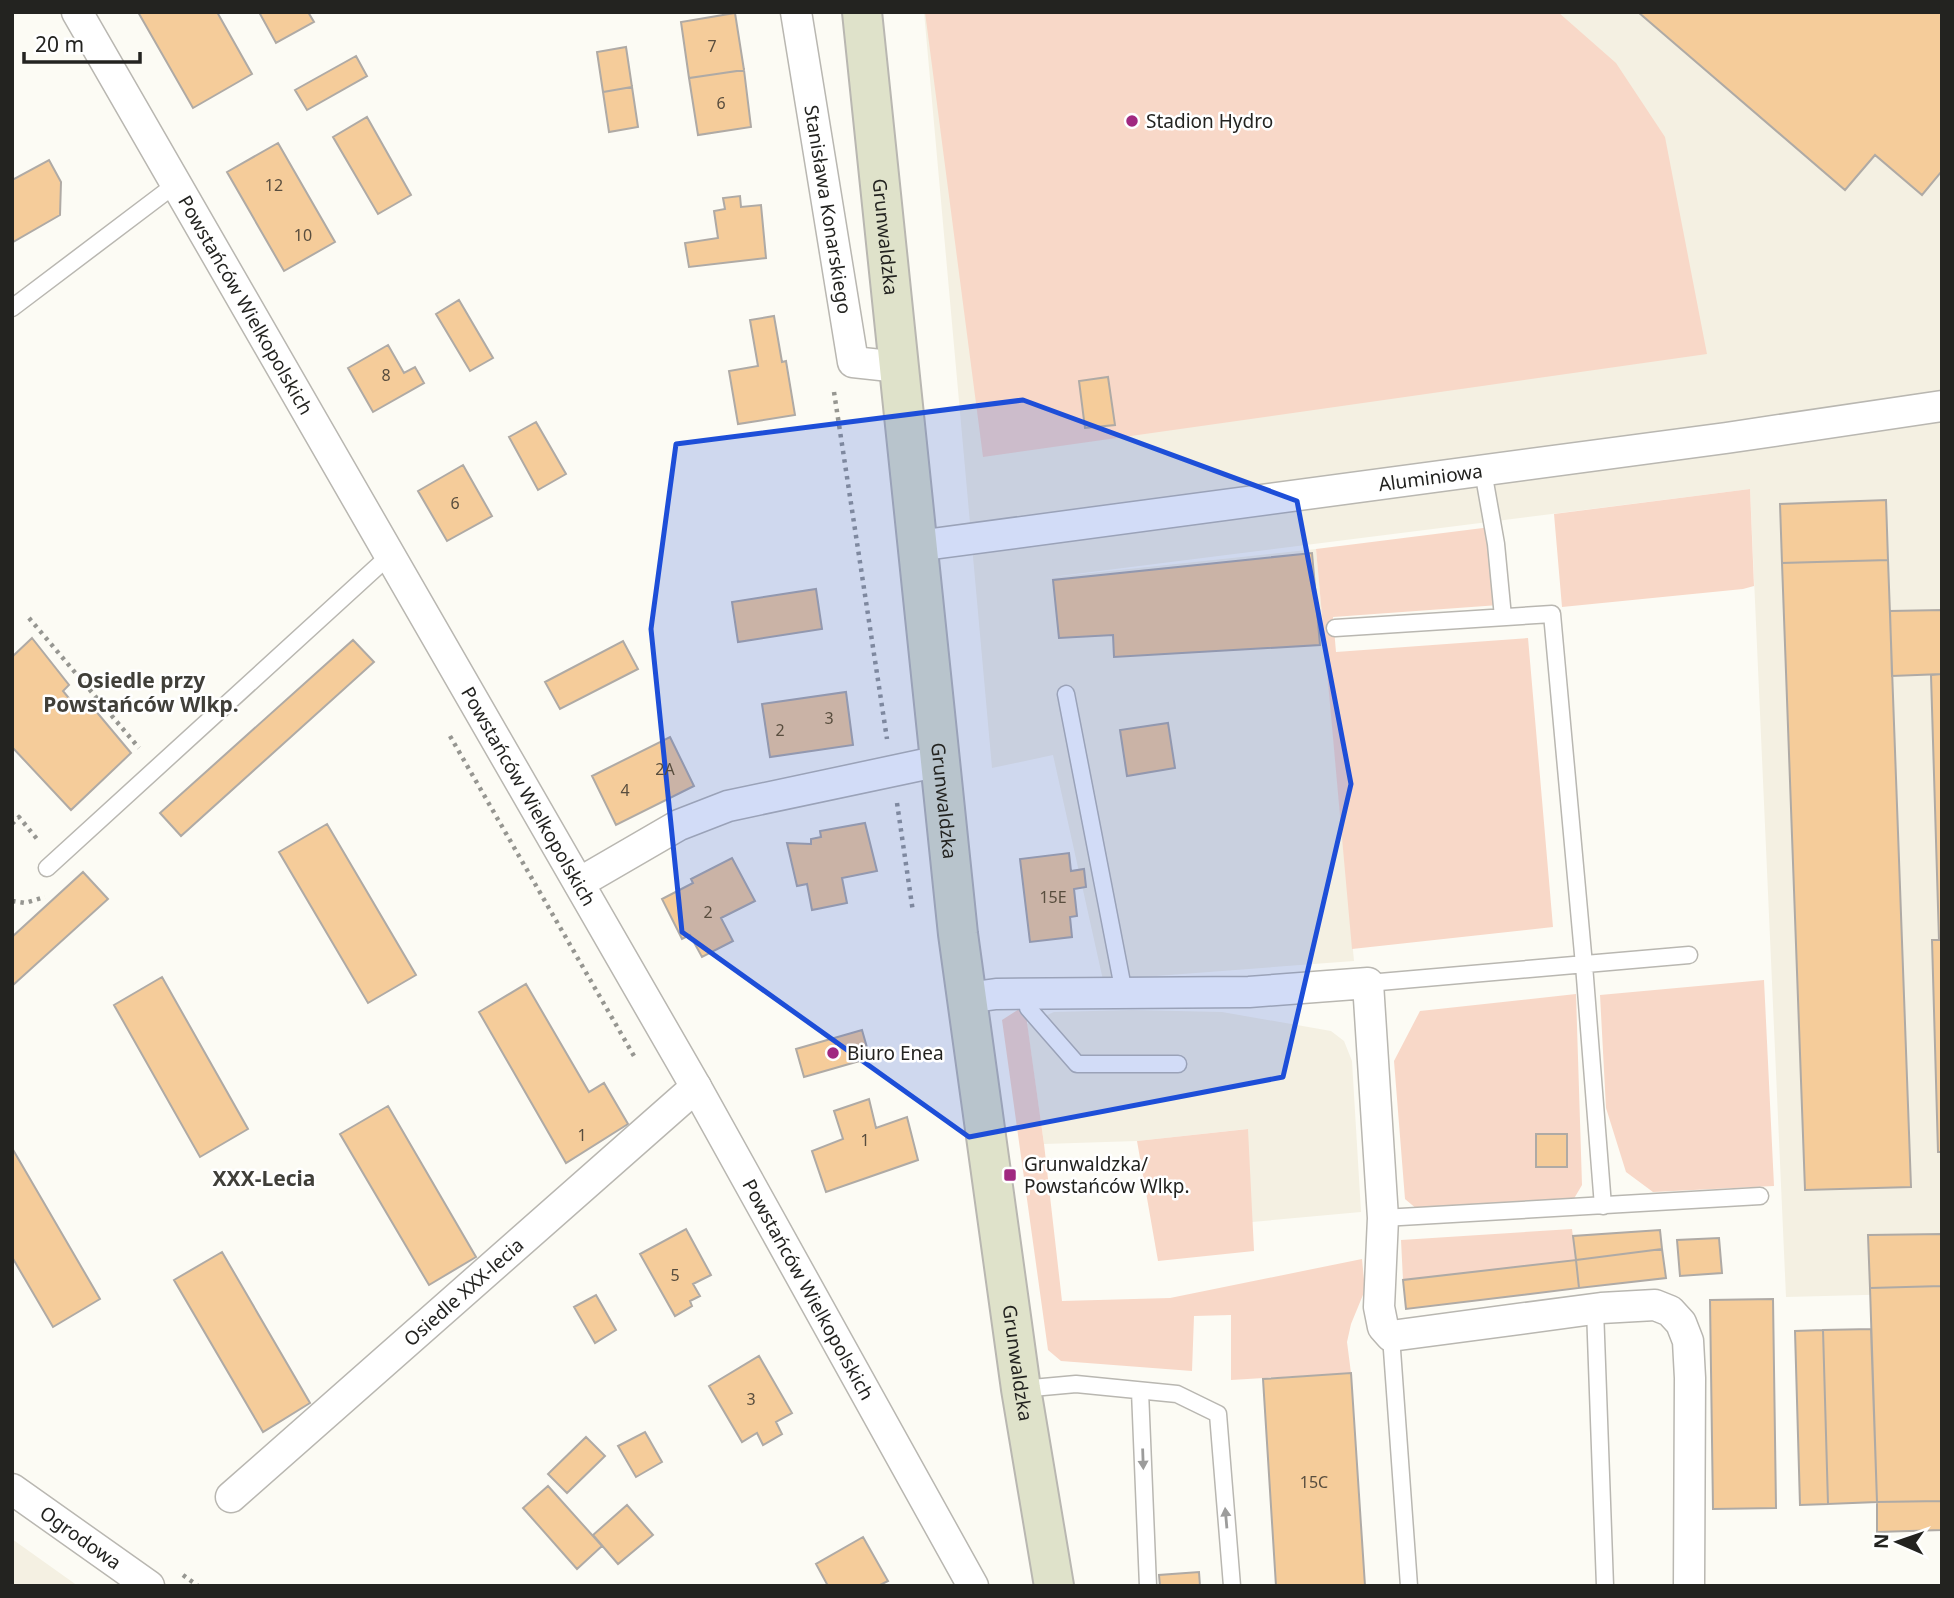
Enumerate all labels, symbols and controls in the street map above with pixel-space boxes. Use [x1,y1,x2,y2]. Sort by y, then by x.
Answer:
scale bar [24,21,140,65]
text: 20 m [35,30,84,58]
house number: 7 [707,35,717,57]
house number: 6 [716,92,726,114]
street label: Stanisława Konarskiego [798,103,858,316]
place label: Stadion Hydro [1146,108,1273,134]
marker: Stadion Hydro [1124,113,1140,129]
house number: 12 [265,174,283,196]
street label: Grunwaldzka [866,177,904,296]
street label: Powstańców Wielkopolskich [172,190,319,419]
house number: 10 [294,224,312,246]
house number: 8 [381,364,391,386]
street label: Aluminiowa [1377,458,1484,497]
house number: 6 [450,492,460,514]
district label: Osiedle przy Powstańców Wlkp. [43,666,239,718]
street label: Powstańców Wielkopolskich [455,682,602,911]
house number: 3 [824,707,834,729]
house number: 2 [775,719,785,741]
street label: Grunwaldzka [925,741,963,860]
house number: 2A [655,758,675,780]
house number: 4 [620,779,630,801]
house number: 15E [1039,886,1067,908]
house number: 2 [703,901,713,923]
place label: Biuro Enea [847,1040,944,1066]
marker: Biuro Enea [825,1045,841,1061]
house number: 1 [577,1124,587,1146]
house number: 1 [860,1129,870,1151]
place label: Grunwaldzka/ Powstańców Wlkp. [1024,1151,1190,1199]
district label: XXX-Lecia [213,1164,315,1192]
marker: Grunwaldzka/ Powstańców Wlkp. [1002,1167,1018,1183]
street label: Powstańców Wielkopolskich [737,1174,880,1405]
street label: Osiedle XXX-lecia [398,1232,529,1352]
house number: 5 [670,1264,680,1286]
street label: Grunwaldzka [996,1303,1039,1423]
house number: 3 [746,1388,756,1410]
one-way arrow [1137,1449,1148,1471]
house number: 15C [1300,1471,1328,1493]
street label: Ogrodowa [35,1500,126,1575]
one-way arrow [1221,1507,1232,1529]
north arrow [1863,1507,1933,1577]
text: N [1868,1533,1894,1550]

